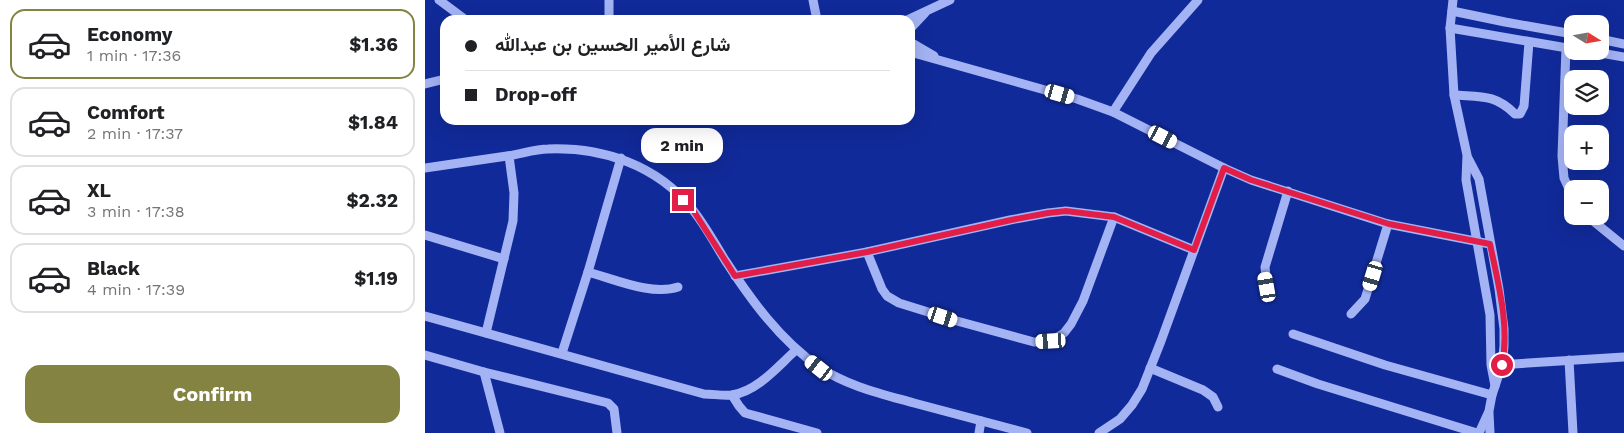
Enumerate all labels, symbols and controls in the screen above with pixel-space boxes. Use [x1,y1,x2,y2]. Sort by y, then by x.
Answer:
north arrow [1564,15,1609,60]
map controls [1564,15,1609,225]
icon: car [27,22,72,67]
text: Economy [87,23,172,46]
text: $1.36 [349,33,398,56]
text: شارع الأمير الحسين بن عبدالله [495,33,730,56]
text: 1 min · 17:36 [87,46,181,65]
button: layers [1564,70,1609,115]
text: Drop-off [495,83,577,106]
car [1043,83,1076,105]
icon: car [27,100,72,145]
text: Comfort [87,101,165,124]
text: $1.84 [348,111,398,134]
text: 2 min · 17:37 [87,124,183,143]
car [1146,124,1179,150]
button: + [1564,125,1609,170]
callout: 2 min [642,128,724,162]
text: 2 min [660,136,704,155]
icon: car [27,178,72,223]
text: XL [87,179,111,202]
button: − [1564,180,1609,225]
text: $2.32 [346,189,398,212]
route end [672,189,694,211]
text: 3 min · 17:38 [87,202,185,221]
icon: car [27,256,72,301]
text: Black [87,257,140,280]
car [1361,259,1384,293]
text: $1.19 [354,267,398,290]
car [1257,271,1276,303]
text: 4 min · 17:39 [87,280,185,299]
car [926,305,959,329]
car [1035,333,1066,349]
car [802,353,835,383]
route start [1491,354,1513,376]
button: Confirm [25,365,400,423]

